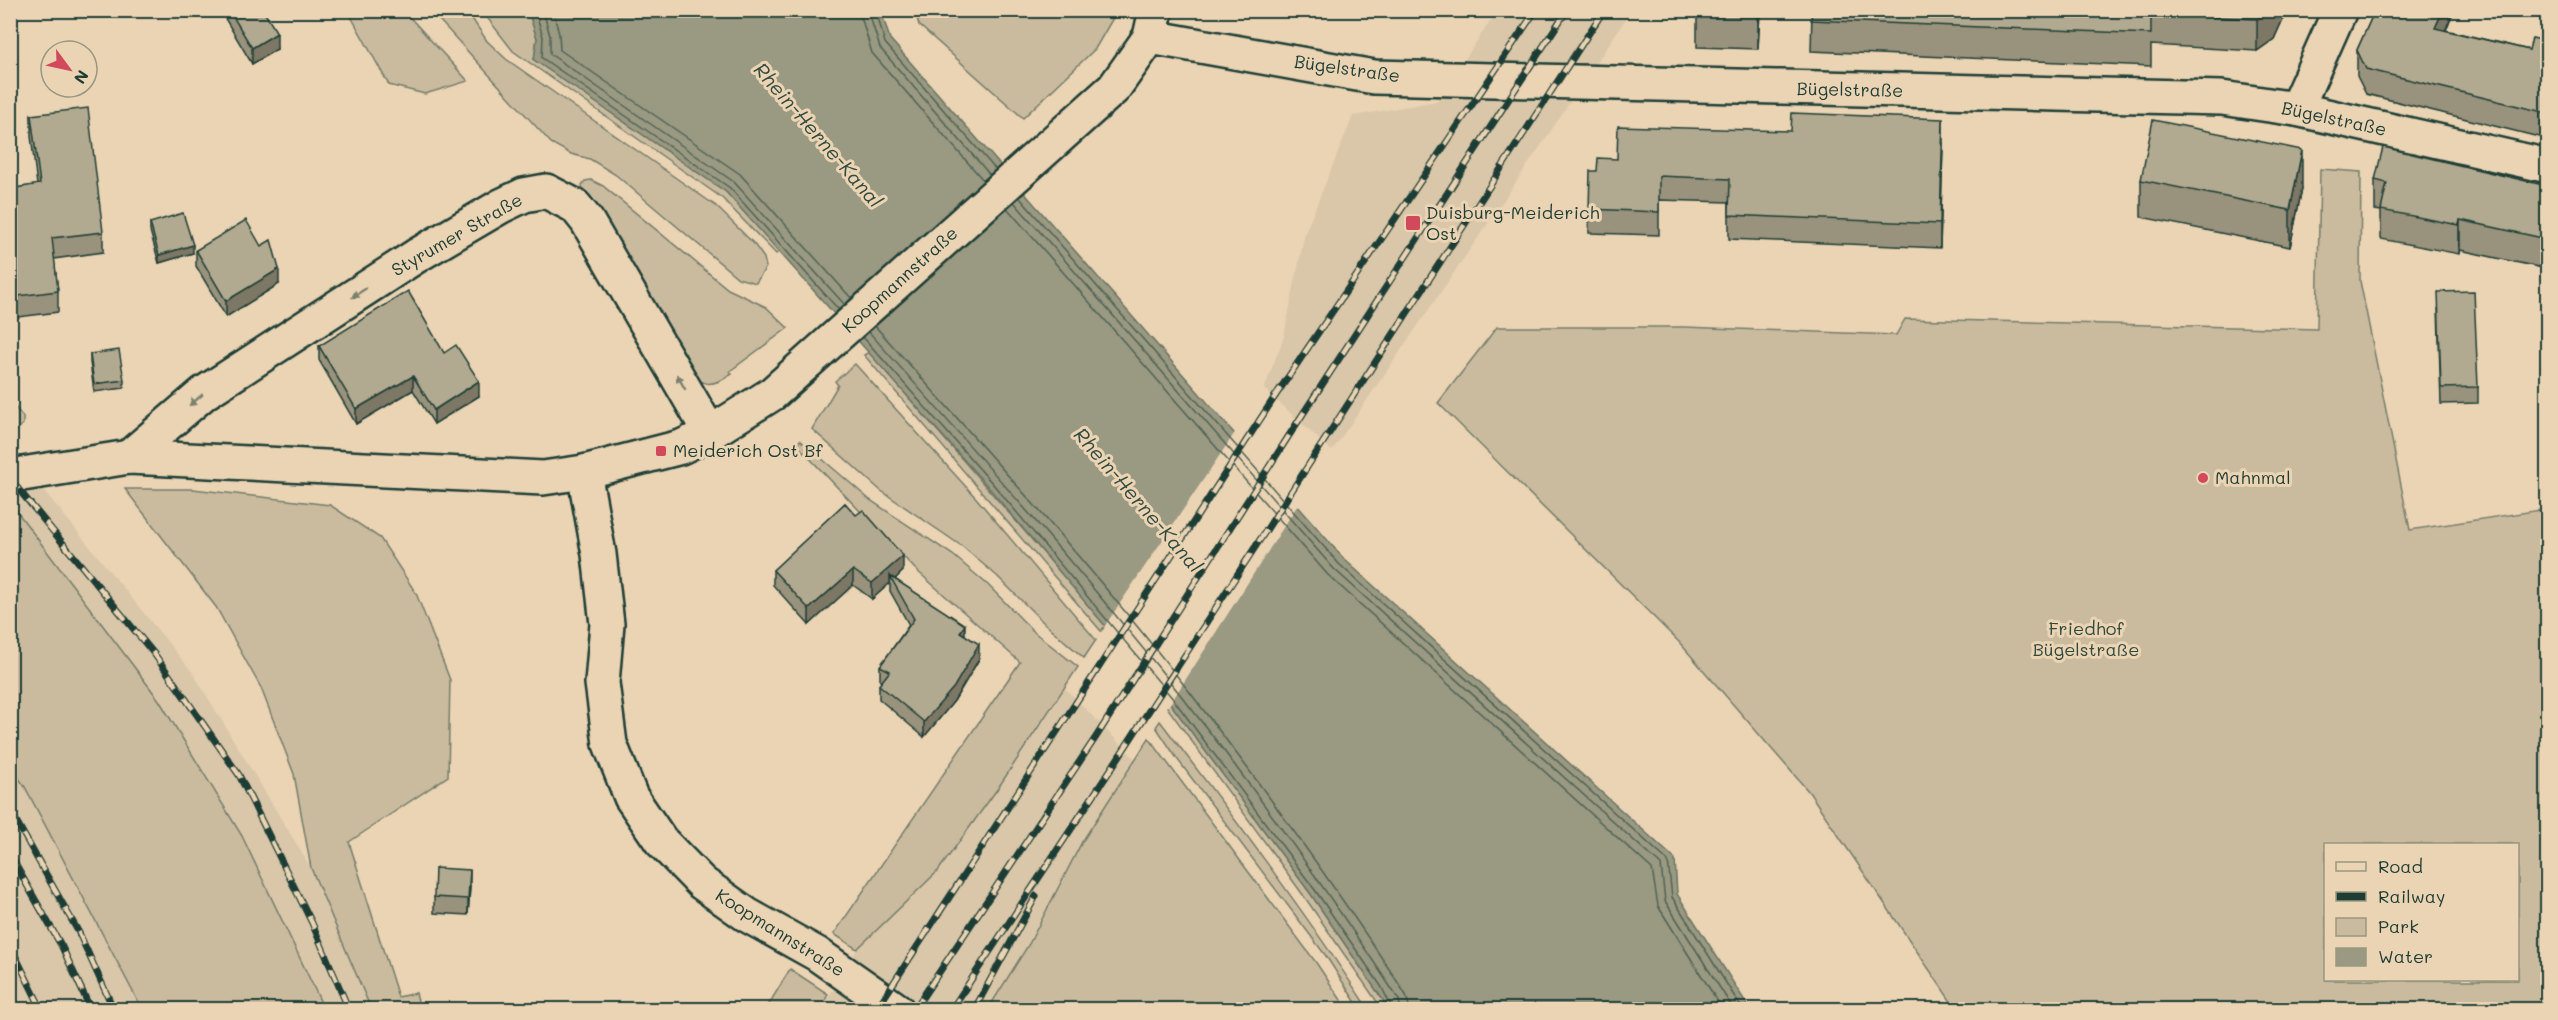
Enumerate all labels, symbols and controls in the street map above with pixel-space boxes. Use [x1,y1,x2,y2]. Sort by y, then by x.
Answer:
north arrow [39,39,99,99]
street label: Bügelstraße [1293,49,1402,87]
water label: Rhein-Herne-Kanal [749,56,889,212]
text: N [70,67,94,88]
street label: Bügelstraße [1797,76,1904,102]
street label: Bügelstraße [2280,95,2389,141]
street label: Styrumer Straße [387,187,526,281]
place label: Duisburg-Meiderich Ost [1426,200,1600,245]
marker: Duisburg-Meiderich Ost [1404,214,1422,232]
street label: Koopmannstraße [836,221,962,338]
one-way arrow [351,287,367,298]
one-way arrow [675,374,686,390]
one-way arrow [189,393,204,406]
water label: Rhein-Herne-Kanal [1069,421,1209,577]
place label: Meiderich Ost Bf [673,438,823,462]
marker: Meiderich Ost Bf [654,444,668,458]
place label: Mahnmal [2215,465,2291,489]
marker: Mahnmal [2196,471,2210,485]
park label: Friedhof Bügelstraße [2033,616,2139,661]
legend [2324,843,2519,981]
text: Road [2378,854,2423,878]
street label: Koopmannstraße [711,883,850,982]
text: Railway [2378,884,2445,908]
text: Park [2378,914,2419,938]
text: Water [2378,944,2433,968]

